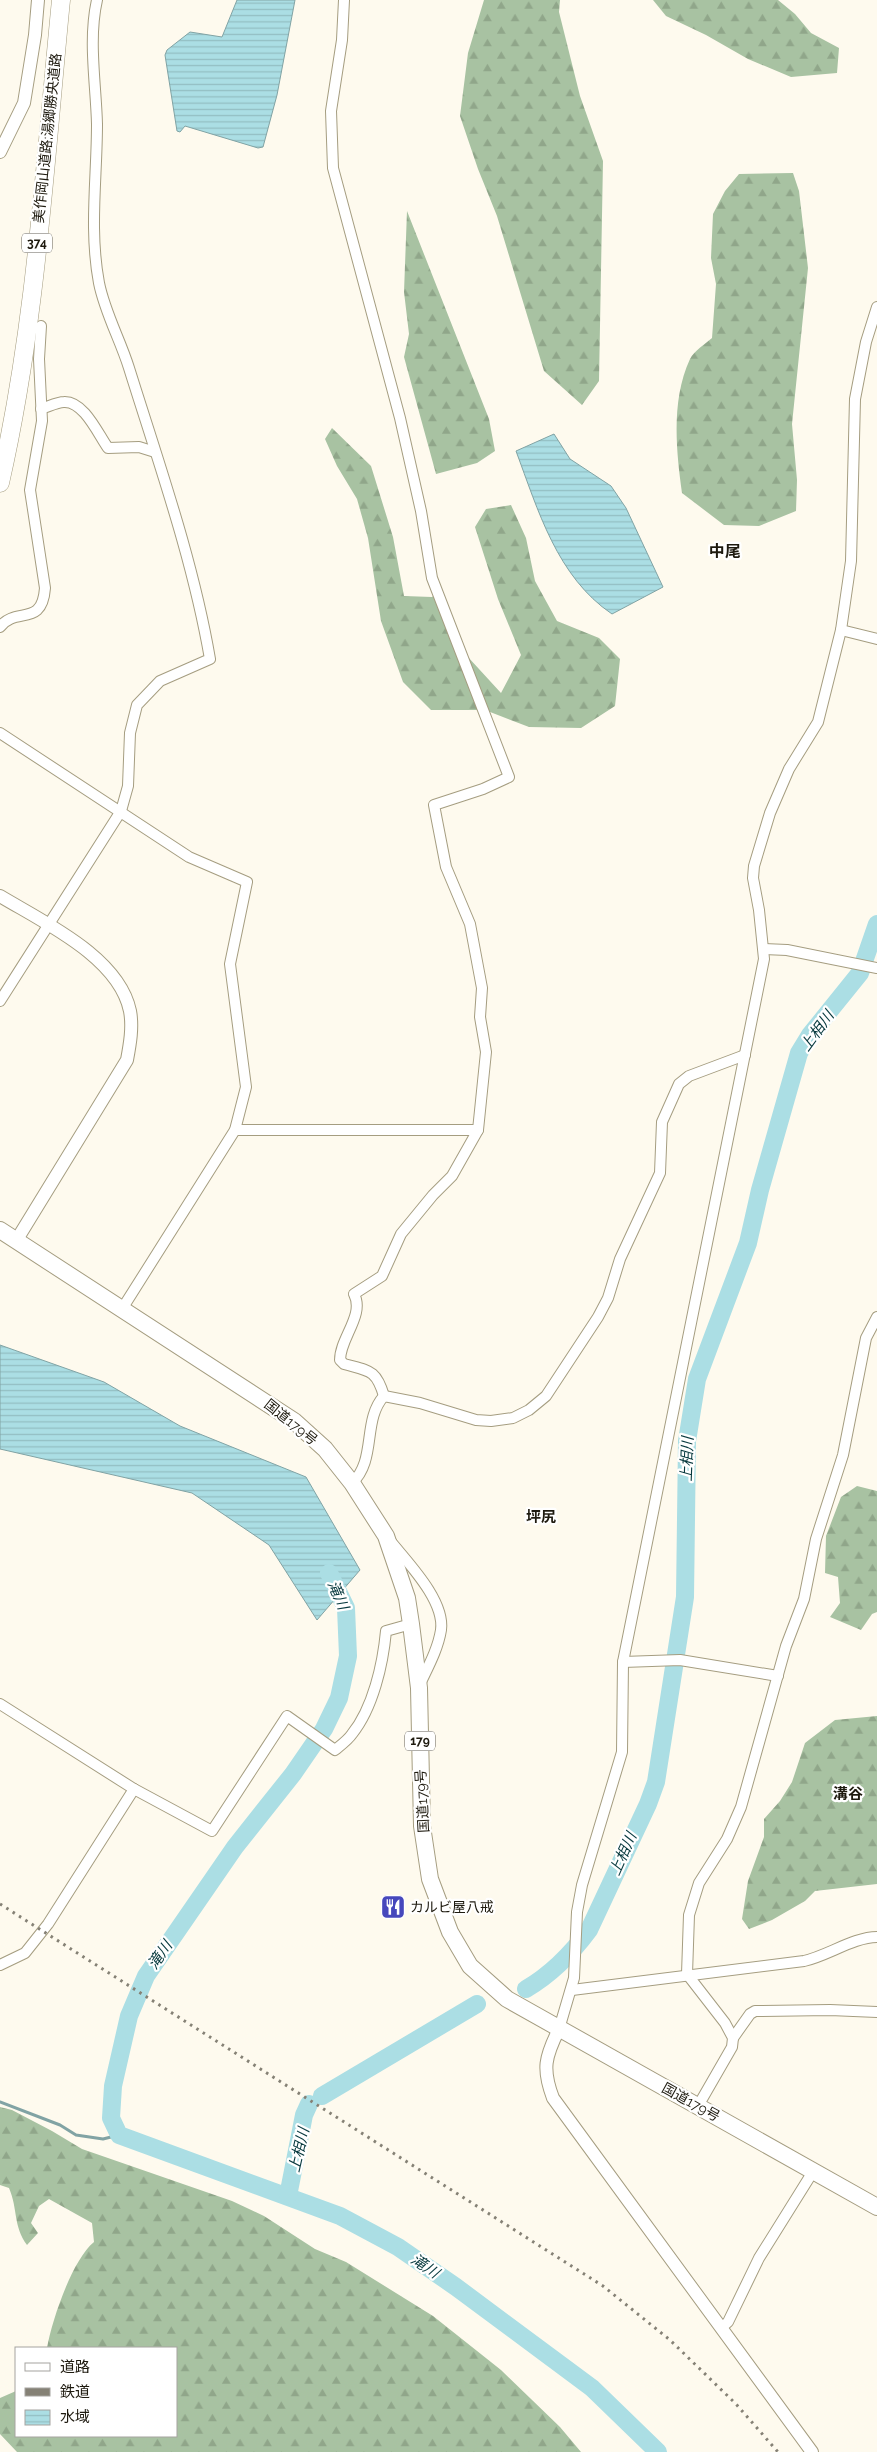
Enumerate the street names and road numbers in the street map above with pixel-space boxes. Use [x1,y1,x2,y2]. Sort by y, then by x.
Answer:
street label: 美作岡山道路;湯郷勝央道路 [30,52,64,224]
road number: 374 [22,234,52,252]
street label: 国道179号 [261,1396,321,1448]
road number: 179 [405,1732,435,1750]
street label: 国道179号 [412,1769,432,1833]
street label: 国道179号 [659,2080,723,2124]

